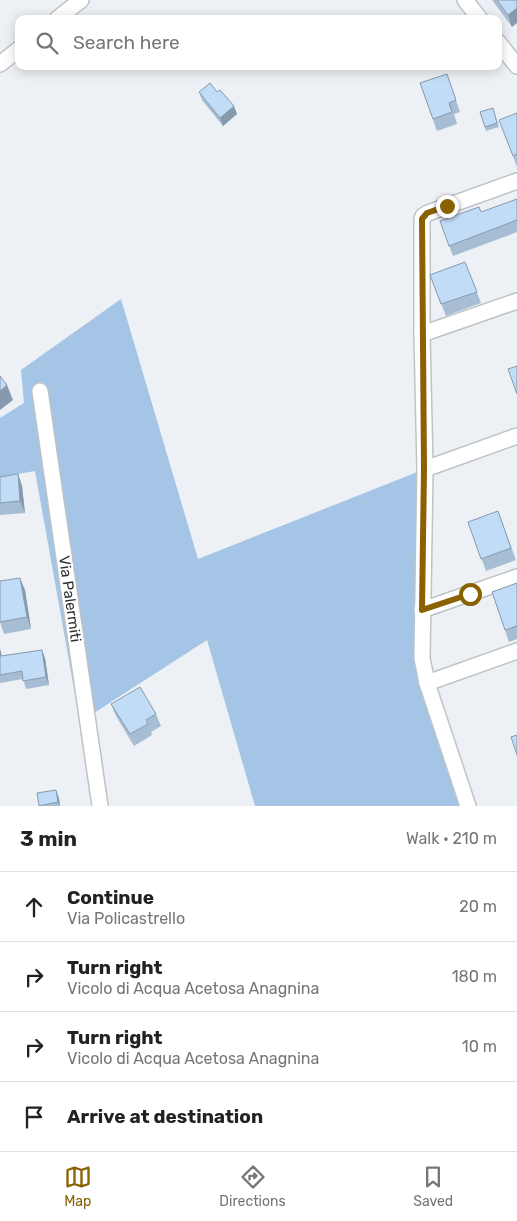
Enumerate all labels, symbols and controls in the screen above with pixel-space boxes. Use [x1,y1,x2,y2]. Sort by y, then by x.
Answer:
search box [15,15,502,70]
icon: search [33,29,61,57]
text: Search here [73,31,180,54]
route end [436,195,459,218]
street label: Via Palermiti [55,555,85,643]
route start [459,583,482,606]
text: 3 min [20,826,77,851]
text: Walk · 210 m [406,829,497,848]
text: Continue [67,886,154,909]
icon: ahead [20,893,48,921]
text: 20 m [459,897,497,916]
text: Via Policastrello [67,909,185,928]
text: Turn right [67,956,162,979]
icon: right [20,963,48,991]
text: 180 m [452,967,497,986]
text: Vicolo di Acqua Acetosa Anagnina [67,979,319,998]
text: Turn right [67,1026,162,1049]
icon: right [20,1033,48,1061]
text: 10 m [462,1037,497,1056]
text: Vicolo di Acqua Acetosa Anagnina [67,1049,319,1068]
icon: arrive [20,1103,48,1131]
text: Arrive at destination [67,1105,263,1128]
tab: Map [64,1163,92,1210]
tab: Directions [219,1163,286,1210]
tab: Saved [413,1163,453,1210]

